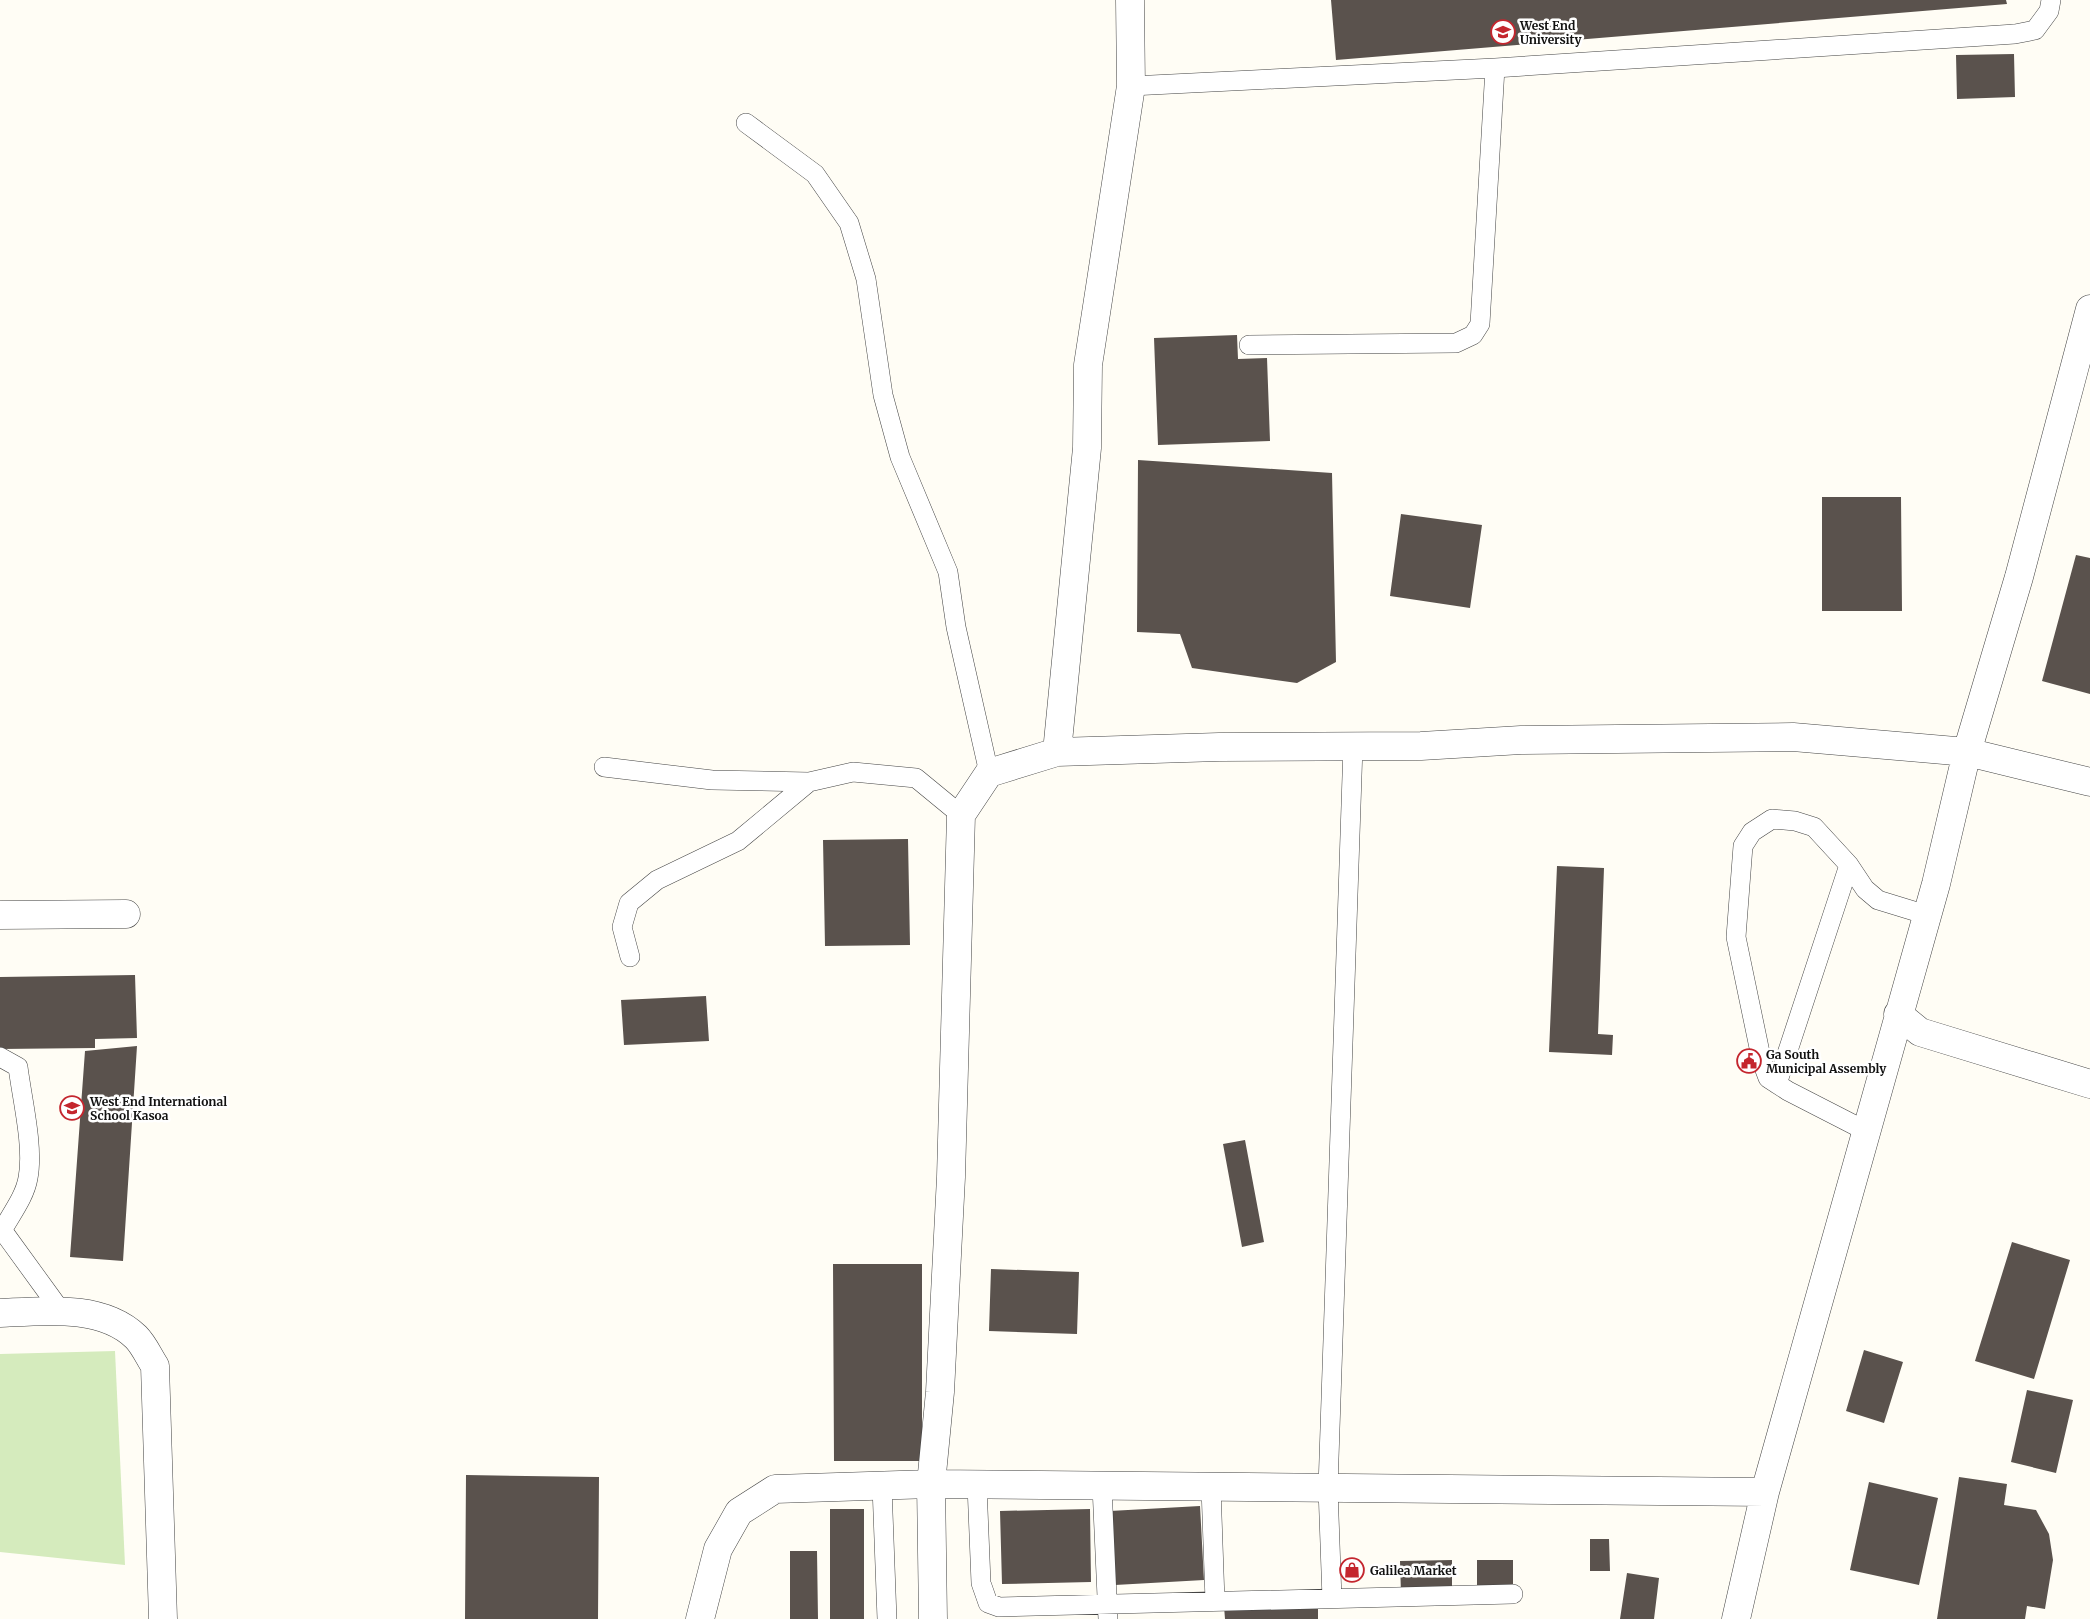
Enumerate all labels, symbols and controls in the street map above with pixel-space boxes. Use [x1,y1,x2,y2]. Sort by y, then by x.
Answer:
place label: West End University [1519,18,1582,47]
school or university icon: West End University [1490,19,1516,45]
place label: Ga South Municipal Assembly [1766,1047,1887,1076]
public building icon: Ga South Municipal Assembly [1736,1048,1762,1074]
place label: West End International School Kasoa [89,1094,227,1123]
school or university icon: West End International School Kasoa [59,1095,85,1121]
shop icon: Galilea Market [1339,1557,1365,1583]
place label: Galilea Market [1370,1563,1457,1578]

